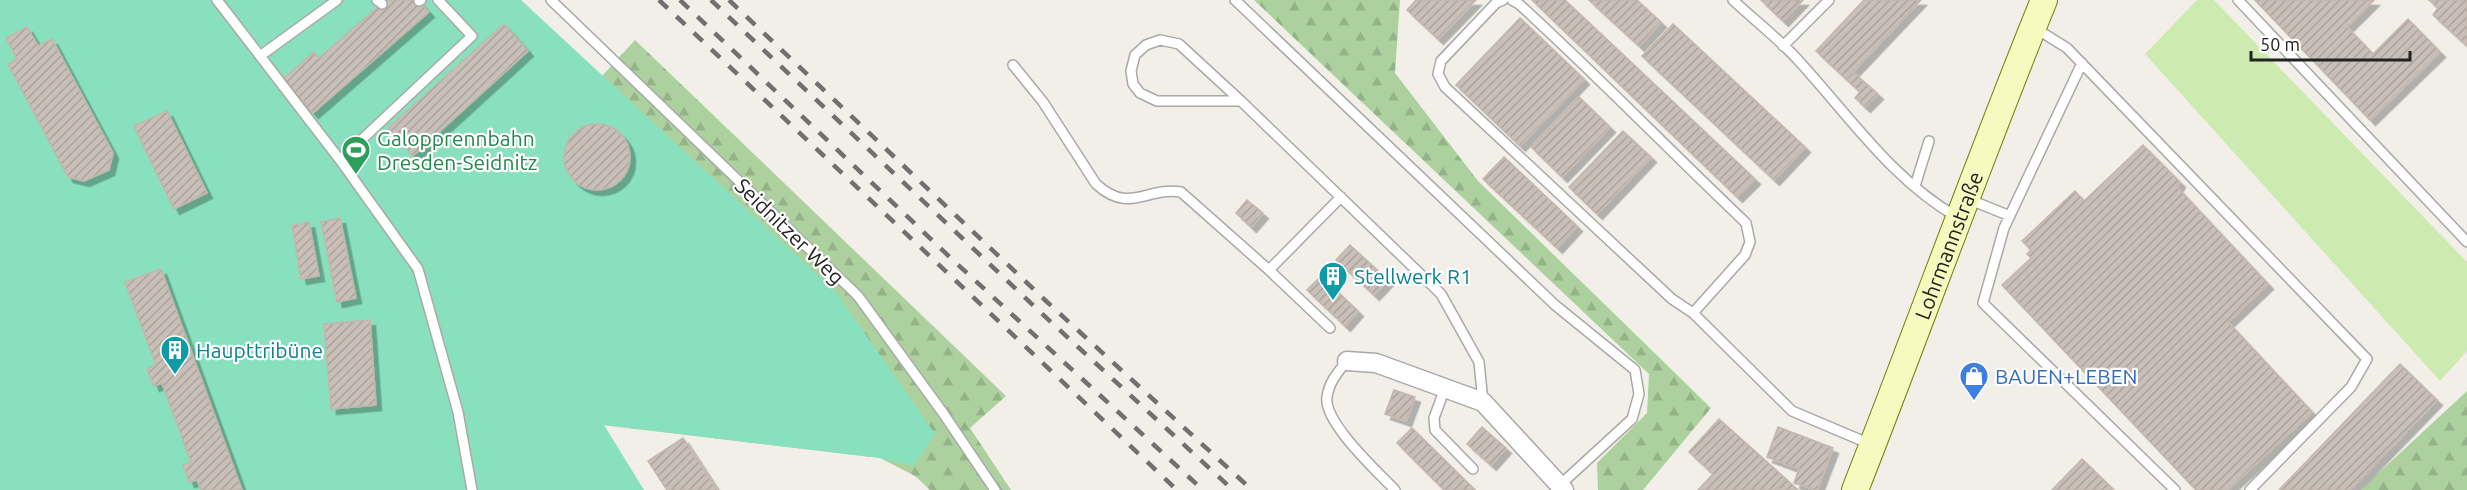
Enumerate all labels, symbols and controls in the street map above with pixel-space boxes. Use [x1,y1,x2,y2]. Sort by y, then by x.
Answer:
scale bar [2251,24,2410,62]
text: 50 m [2260,34,2300,54]
place label: Galopprennbahn Dresden-Seidnitz [377,126,537,174]
sports icon: Galopprennbahn Dresden-Seidnitz [340,134,372,176]
street label: Lohrmannstraße [1910,168,1988,323]
street label: Seidnitzer Weg [731,173,849,289]
building icon: Stellwerk R1 [1317,260,1349,302]
place label: Stellwerk R1 [1354,264,1472,288]
building icon: Haupttribüne [159,334,191,376]
place label: Haupttribüne [196,338,323,362]
shop icon: BAUEN+LEBEN [1958,360,1990,402]
place label: BAUEN+LEBEN [1995,364,2137,388]

